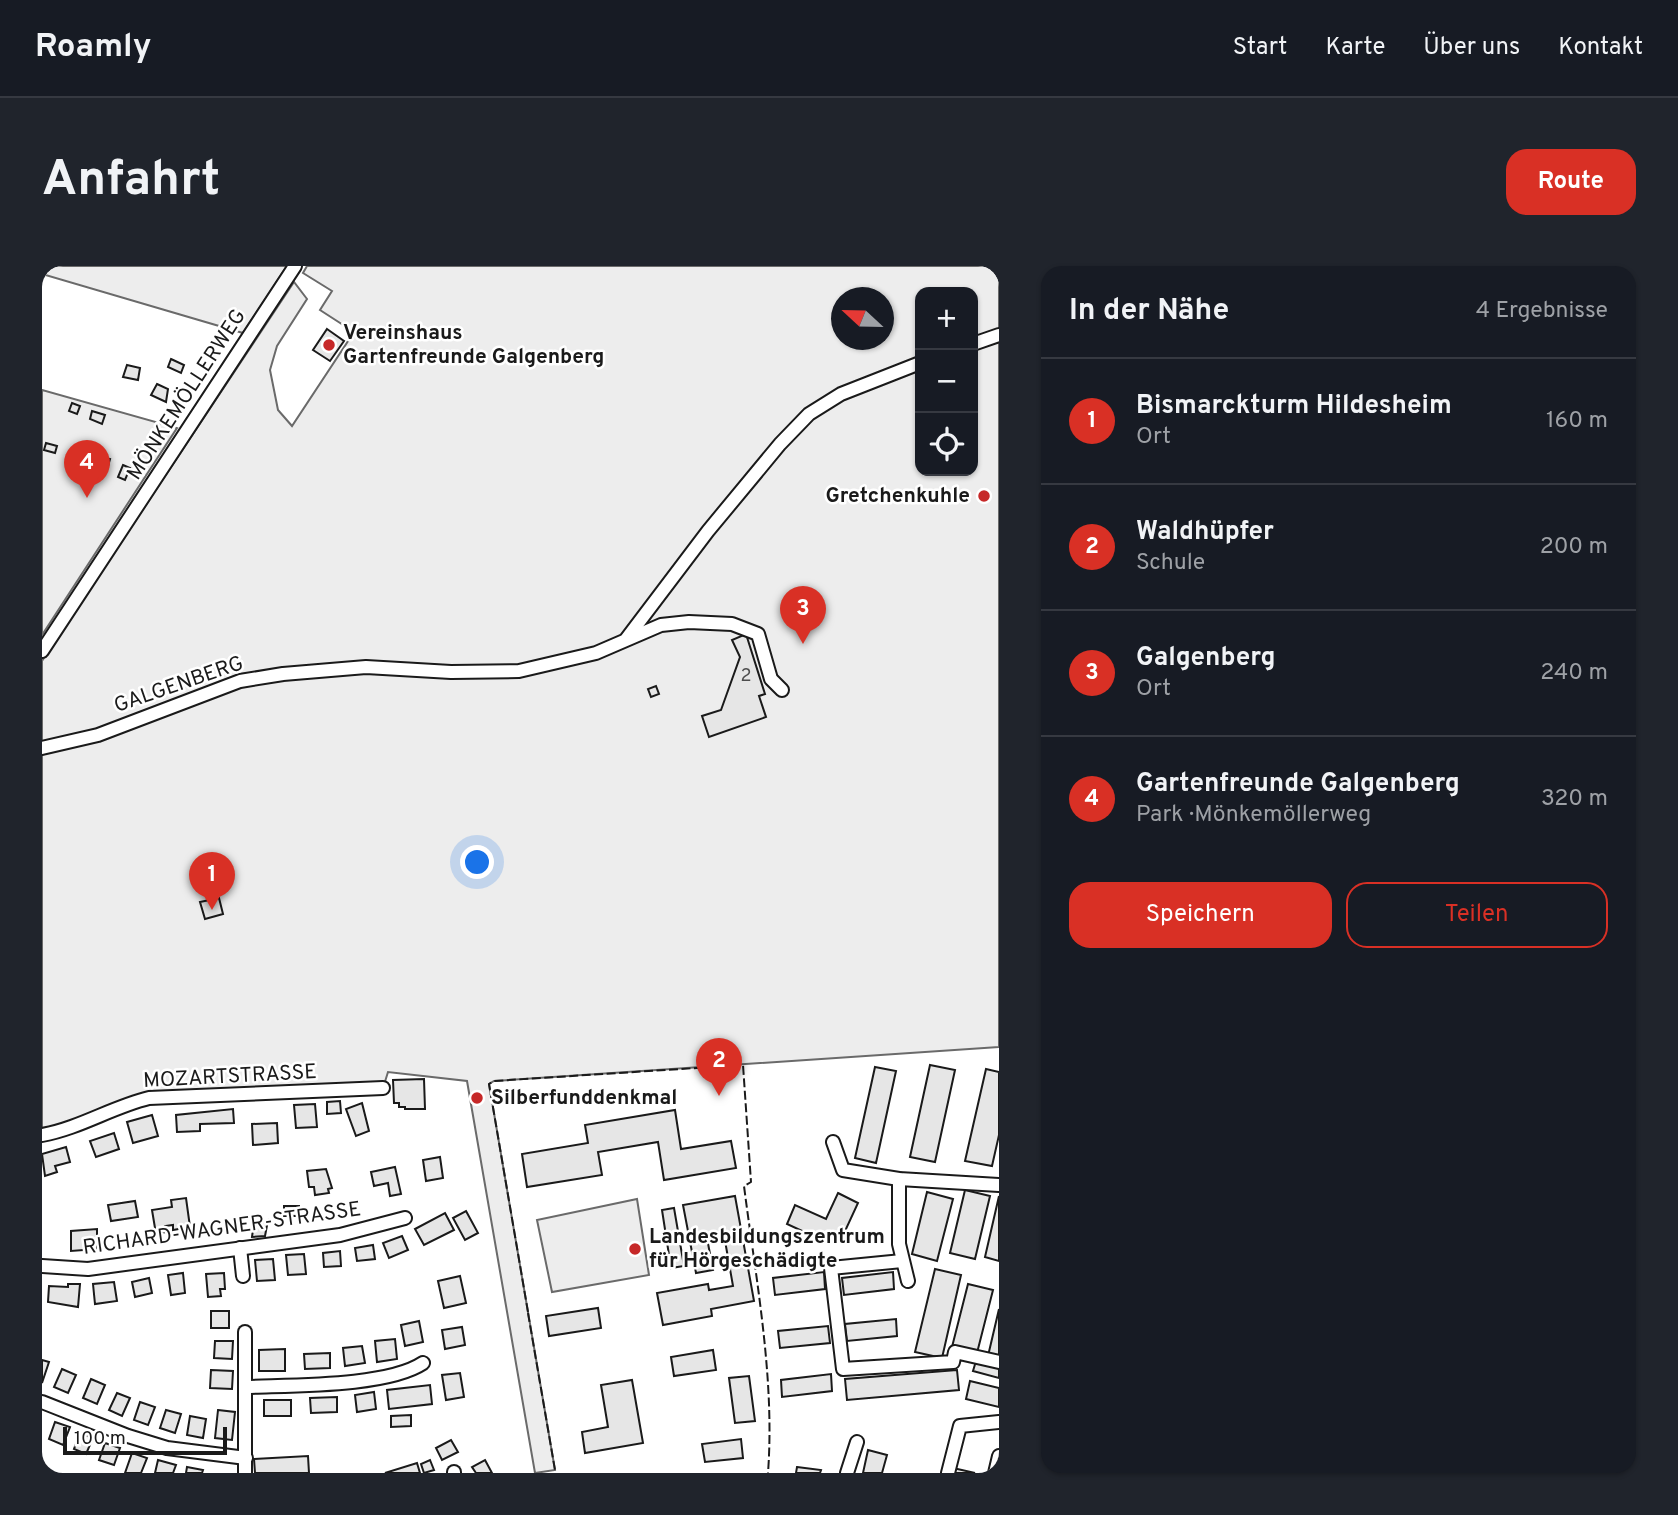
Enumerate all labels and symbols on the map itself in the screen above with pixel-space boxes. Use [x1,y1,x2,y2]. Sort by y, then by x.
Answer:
north arrow [831,287,894,350]
street label: MÖNKEMÖLLERWEG [122,304,252,486]
place label: Vereinshaus Gartenfreunde Galgenberg [343,320,604,371]
marker: Vereinshaus Gartenfreunde Galgenberg [321,337,337,353]
pin: 4 [64,440,110,498]
place label: Gretchenkuhle [826,483,970,510]
marker: Gretchenkuhle [976,488,992,504]
pin: 3 [780,586,826,644]
street label: GALGENBERG [111,650,247,720]
house number: 2 [740,665,752,688]
your location [460,845,494,879]
pin: 1 [189,852,235,910]
pin: 2 [696,1038,742,1096]
street label: MOZARTSTRASSE [142,1059,318,1095]
place label: Silberfunddenkmal [491,1085,677,1112]
marker: Silberfunddenkmal [469,1090,485,1106]
street label: RICHARD-WAGNER-STRASSE [81,1196,363,1262]
place label: Landesbildungszentrum für Hörgeschädigte [649,1224,885,1275]
marker: Landesbildungszentrum für Hörgeschädigte [627,1241,643,1257]
scale bar [63,1424,228,1456]

